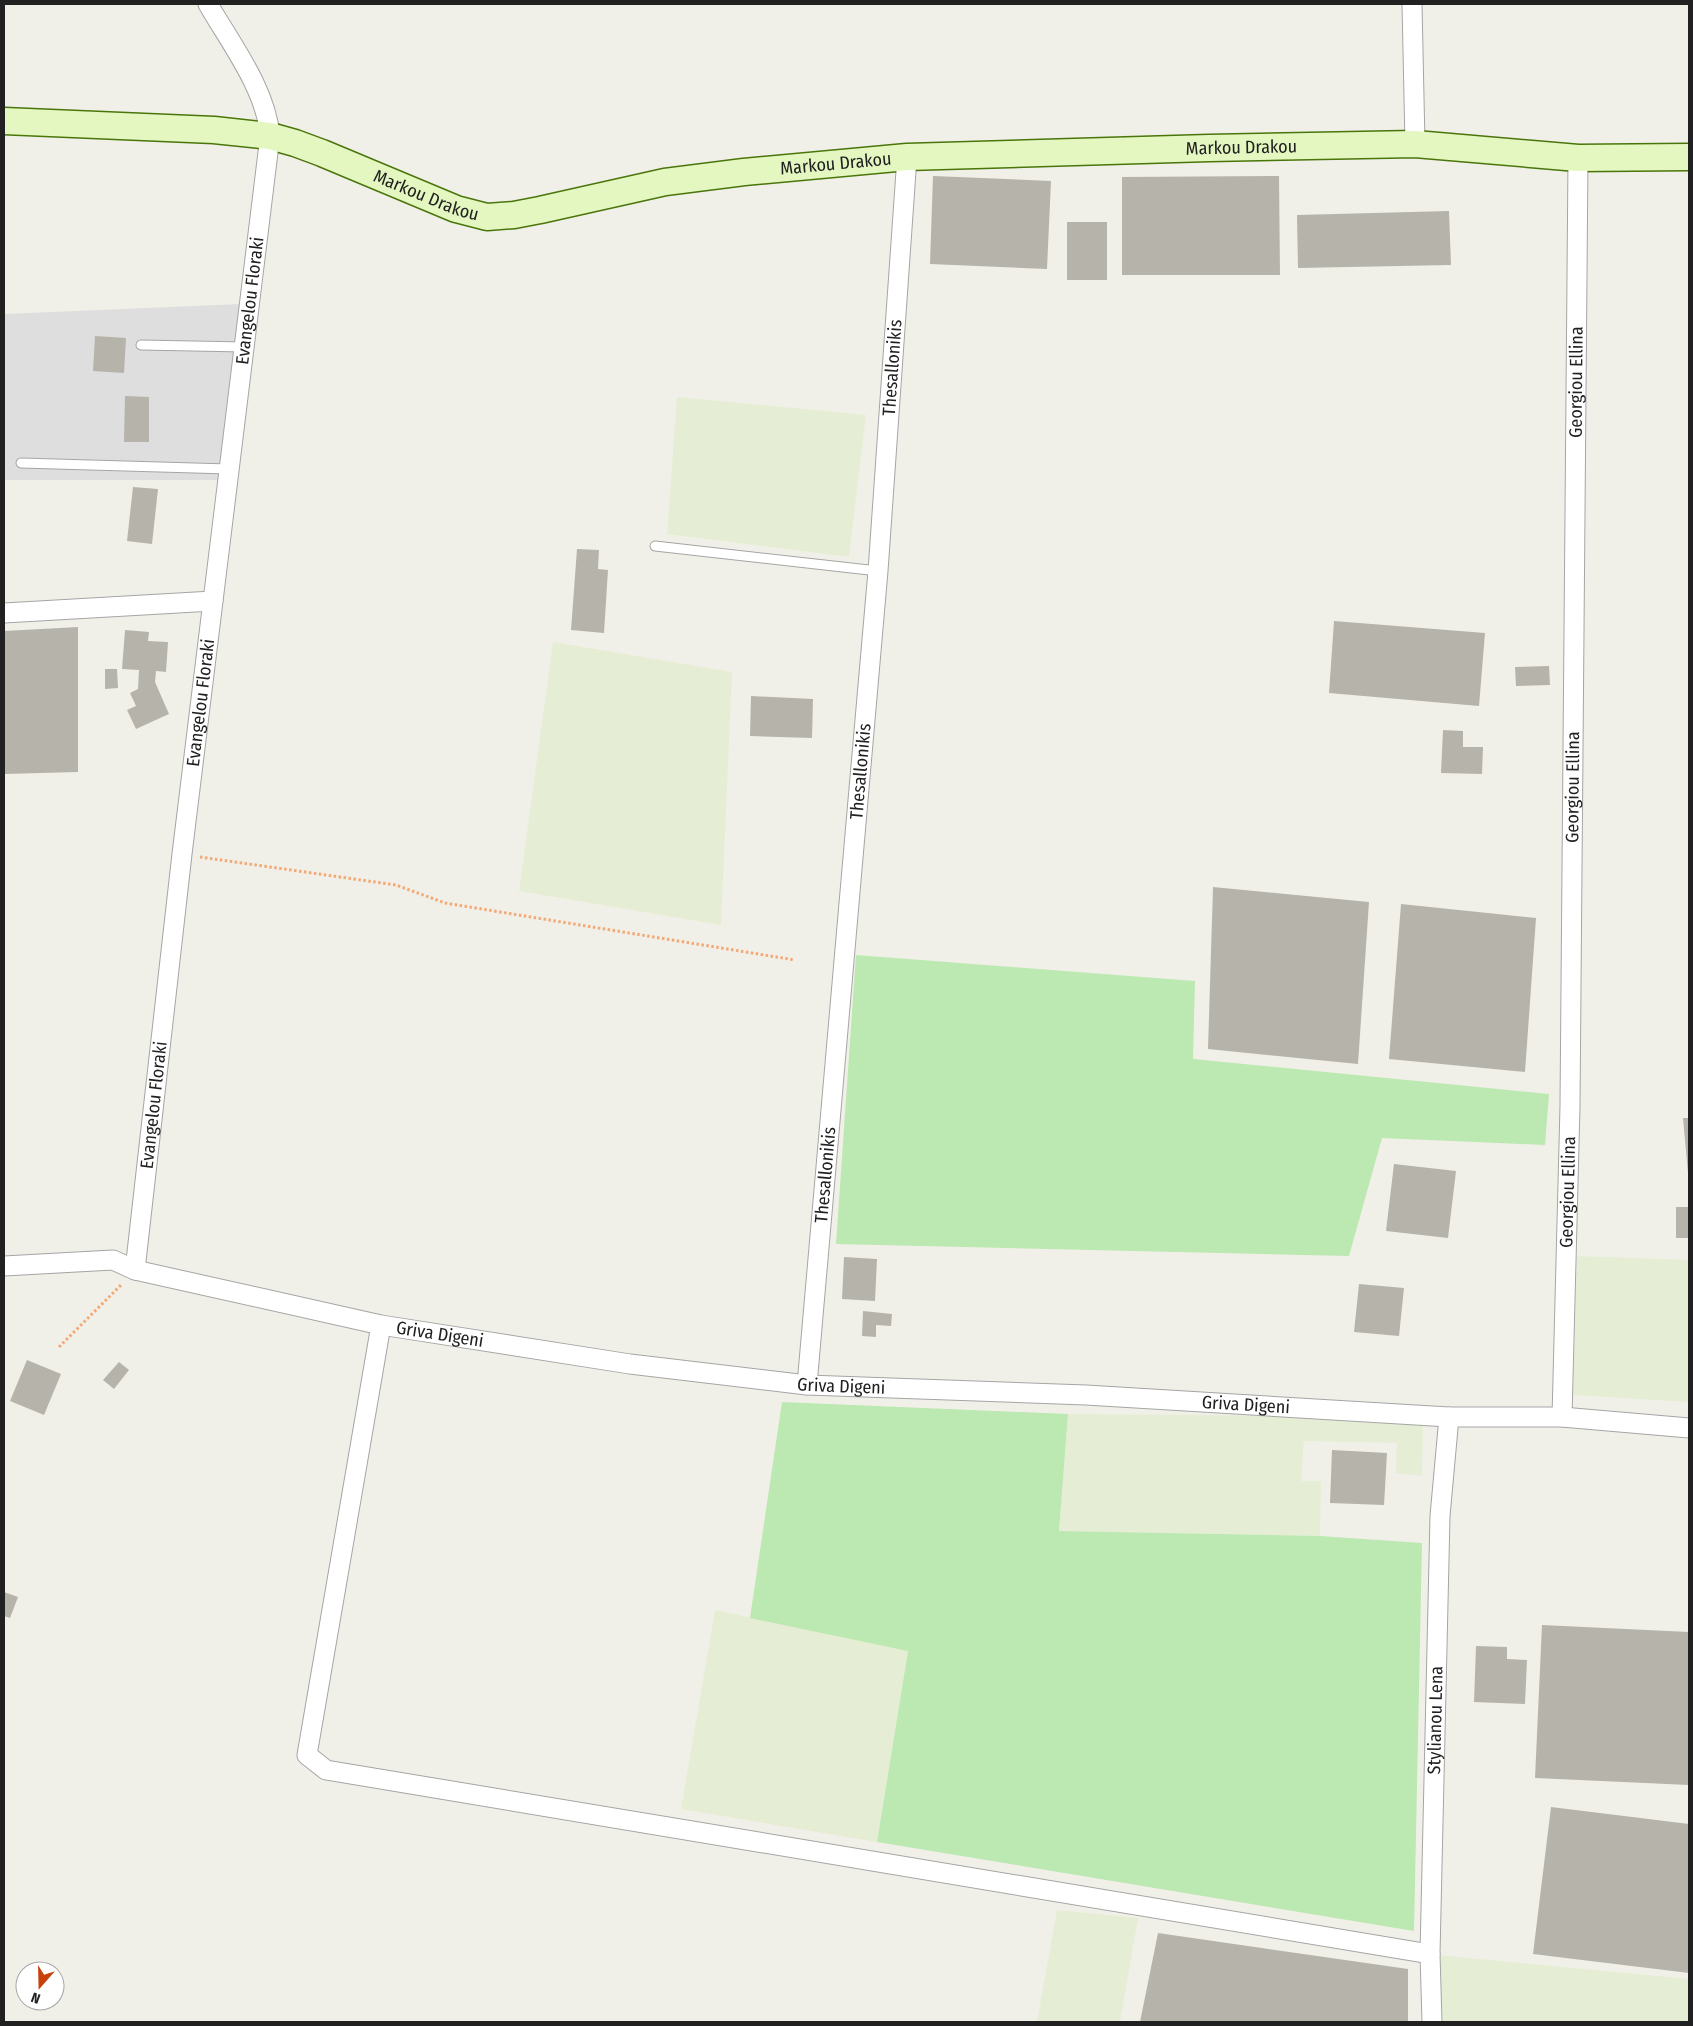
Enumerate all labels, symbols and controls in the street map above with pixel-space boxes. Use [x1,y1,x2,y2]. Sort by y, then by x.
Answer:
street label: Markou Drakou [1185,135,1297,160]
street label: Markou Drakou [779,147,892,180]
street label: Markou Drakou [370,165,481,225]
street label: Evangelou Floraki [231,236,269,366]
street label: Thesallonikis [878,318,907,417]
street label: Georgiou Ellina [1565,326,1588,438]
street label: Evangelou Floraki [182,638,219,768]
street label: Thesallonikis [845,722,876,820]
street label: Georgiou Ellina [1561,731,1584,843]
street label: Evangelou Floraki [135,1040,172,1170]
street label: Thesallonikis [810,1125,841,1224]
street label: Georgiou Ellina [1555,1136,1580,1248]
street label: Griva Digeni [395,1317,485,1352]
street label: Griva Digeni [796,1373,886,1399]
street label: Griva Digeni [1201,1391,1291,1418]
street label: Stylianou Lena [1423,1665,1448,1775]
north arrow [15,1961,65,2011]
text: N [29,1988,43,2007]

